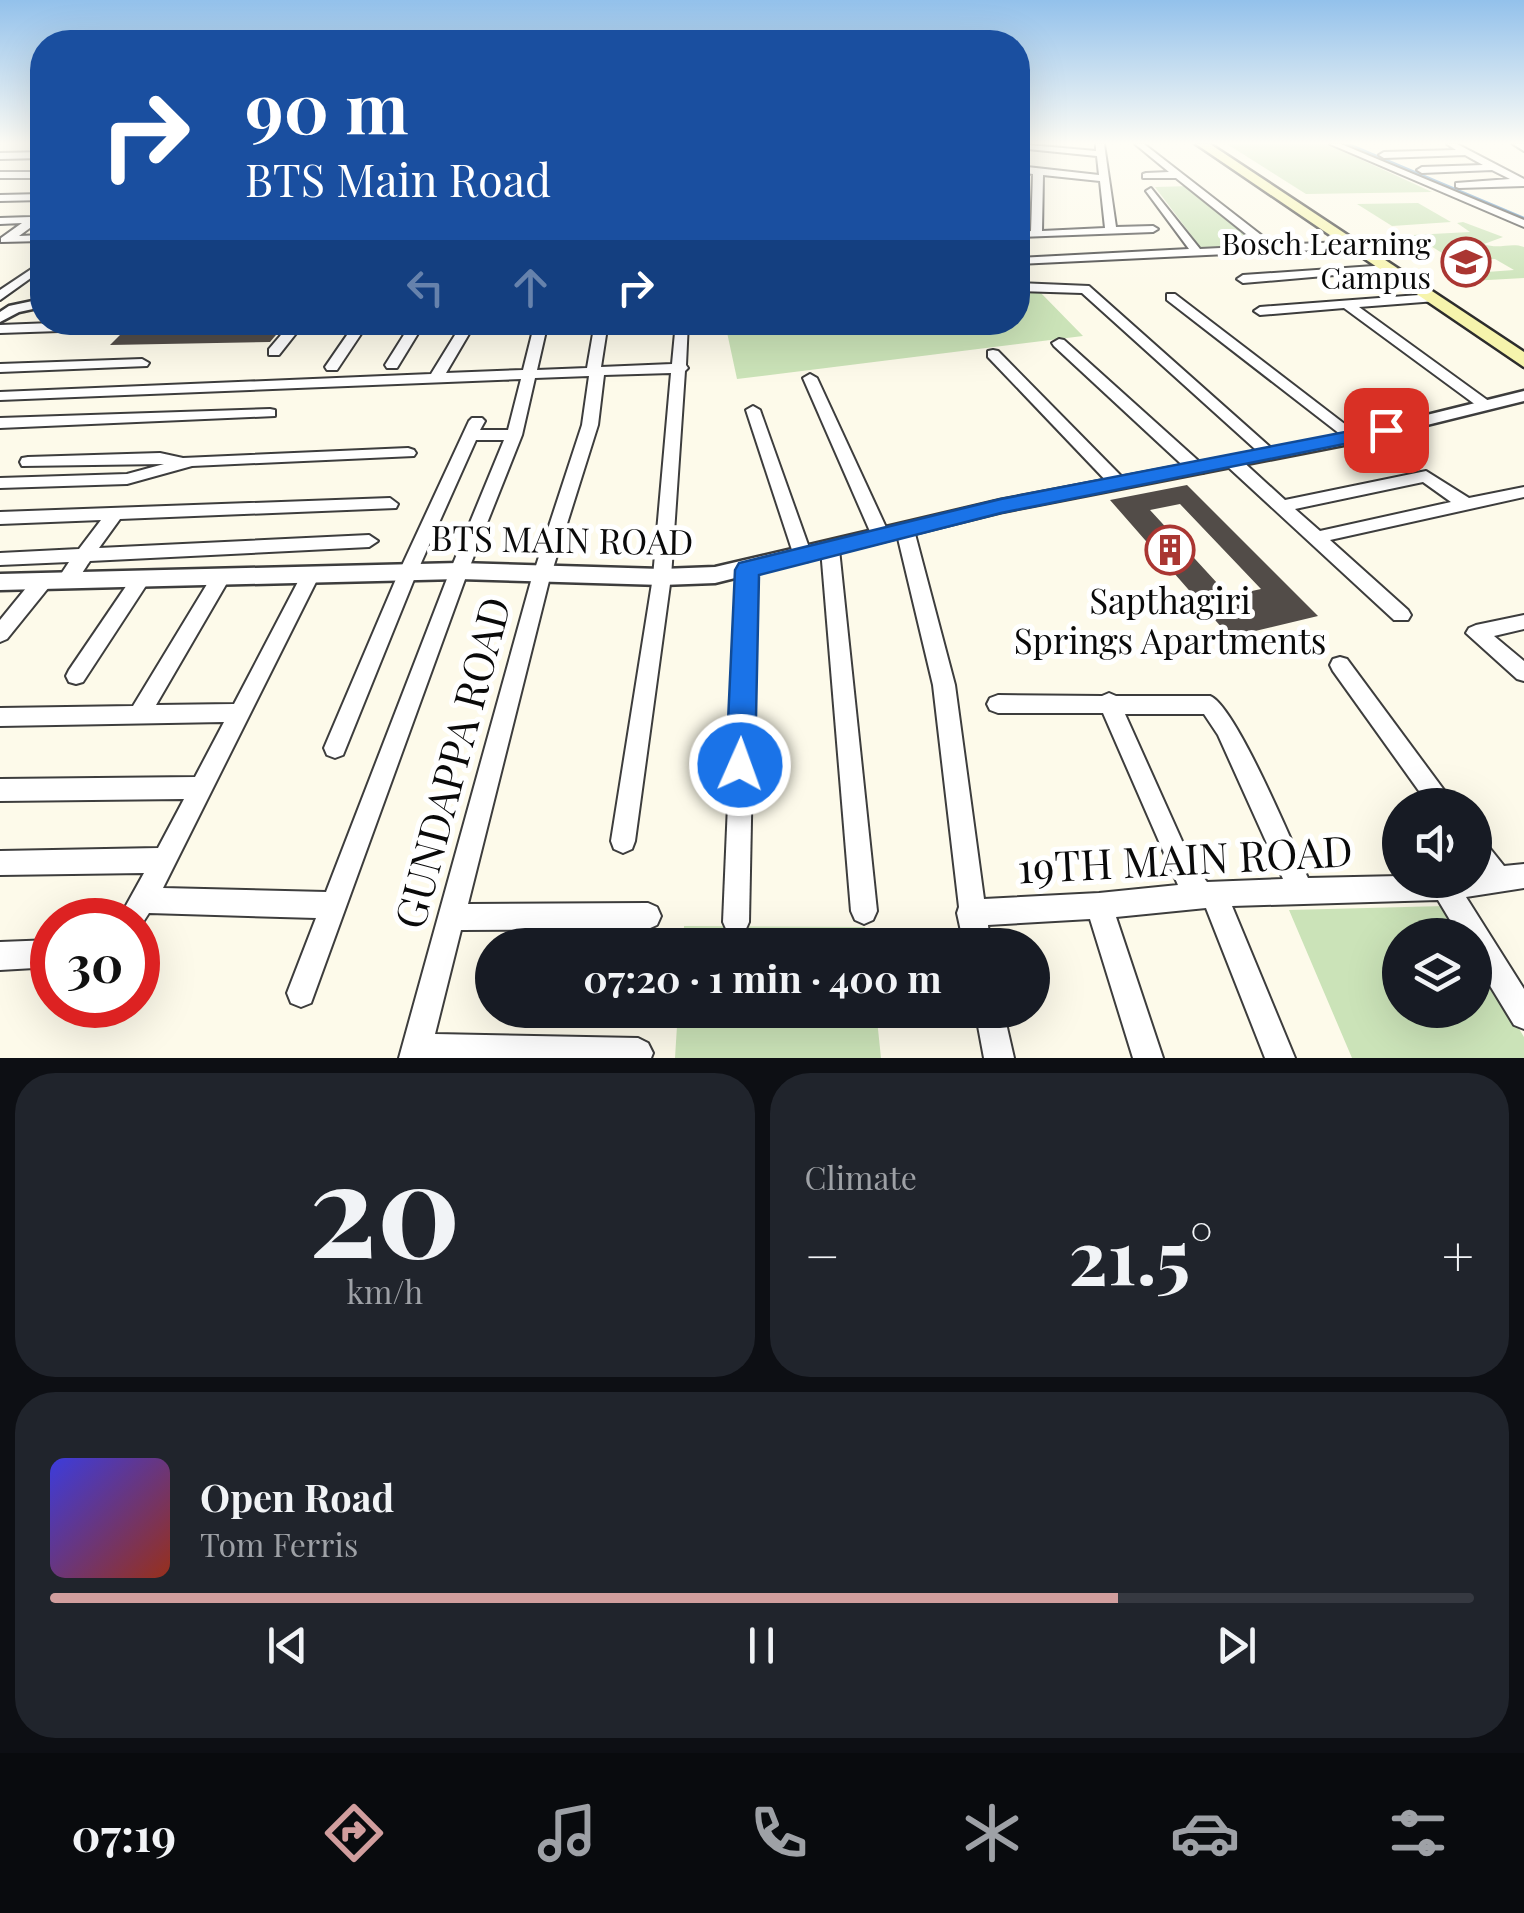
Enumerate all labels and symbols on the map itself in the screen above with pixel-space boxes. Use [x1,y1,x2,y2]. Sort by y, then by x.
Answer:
place label: Bosch Learning Campus [1222,223,1431,297]
school or university icon: Bosch Learning Campus [1440,236,1492,288]
pin [1344,388,1429,473]
street label: BTS MAIN ROAD [430,513,694,564]
building icon: Sapthagiri Springs Apartments [1144,524,1196,576]
place label: Sapthagiri Springs Apartments [1014,576,1326,663]
street label: GUNDAPPA ROAD [380,591,522,934]
position arrow [688,713,792,817]
street label: 19TH MAIN ROAD [1016,821,1354,895]
speed limit sign: 30 [30,898,160,1028]

